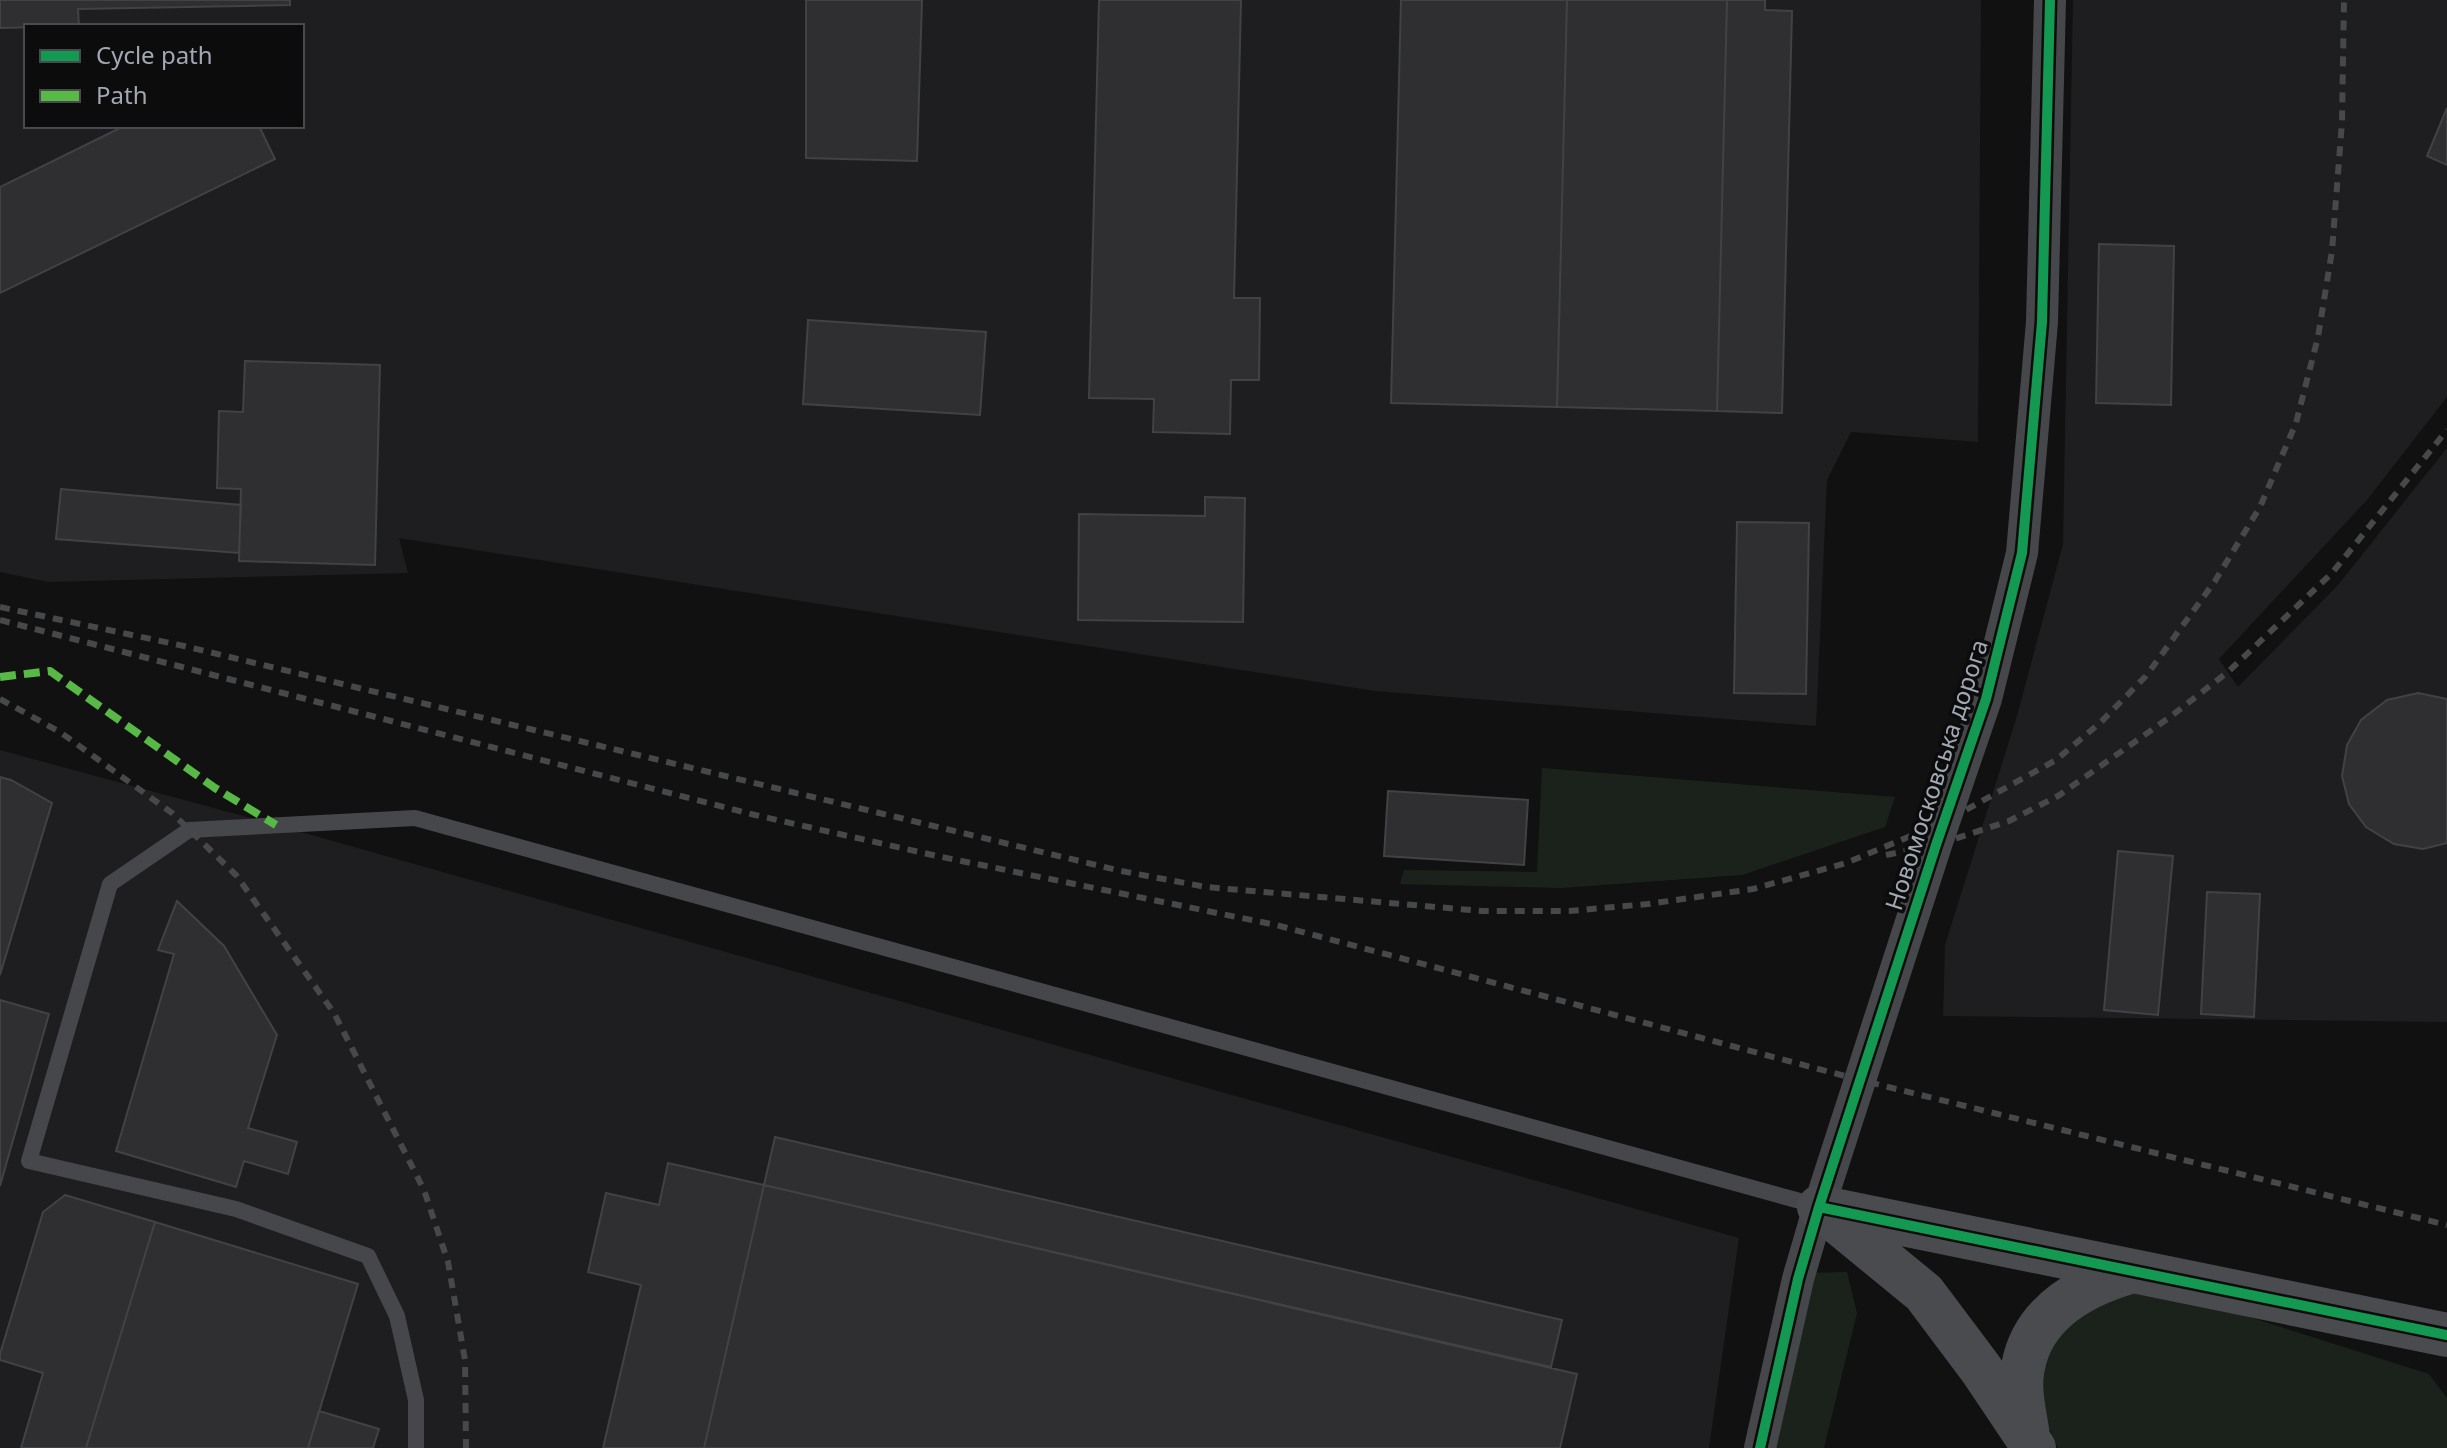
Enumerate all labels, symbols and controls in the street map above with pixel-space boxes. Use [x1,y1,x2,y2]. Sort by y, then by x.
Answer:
legend [24,24,304,128]
text: Cycle path [96,38,213,71]
text: Path [96,78,147,111]
street label: Новомосковська дорога [1876,635,1995,914]

